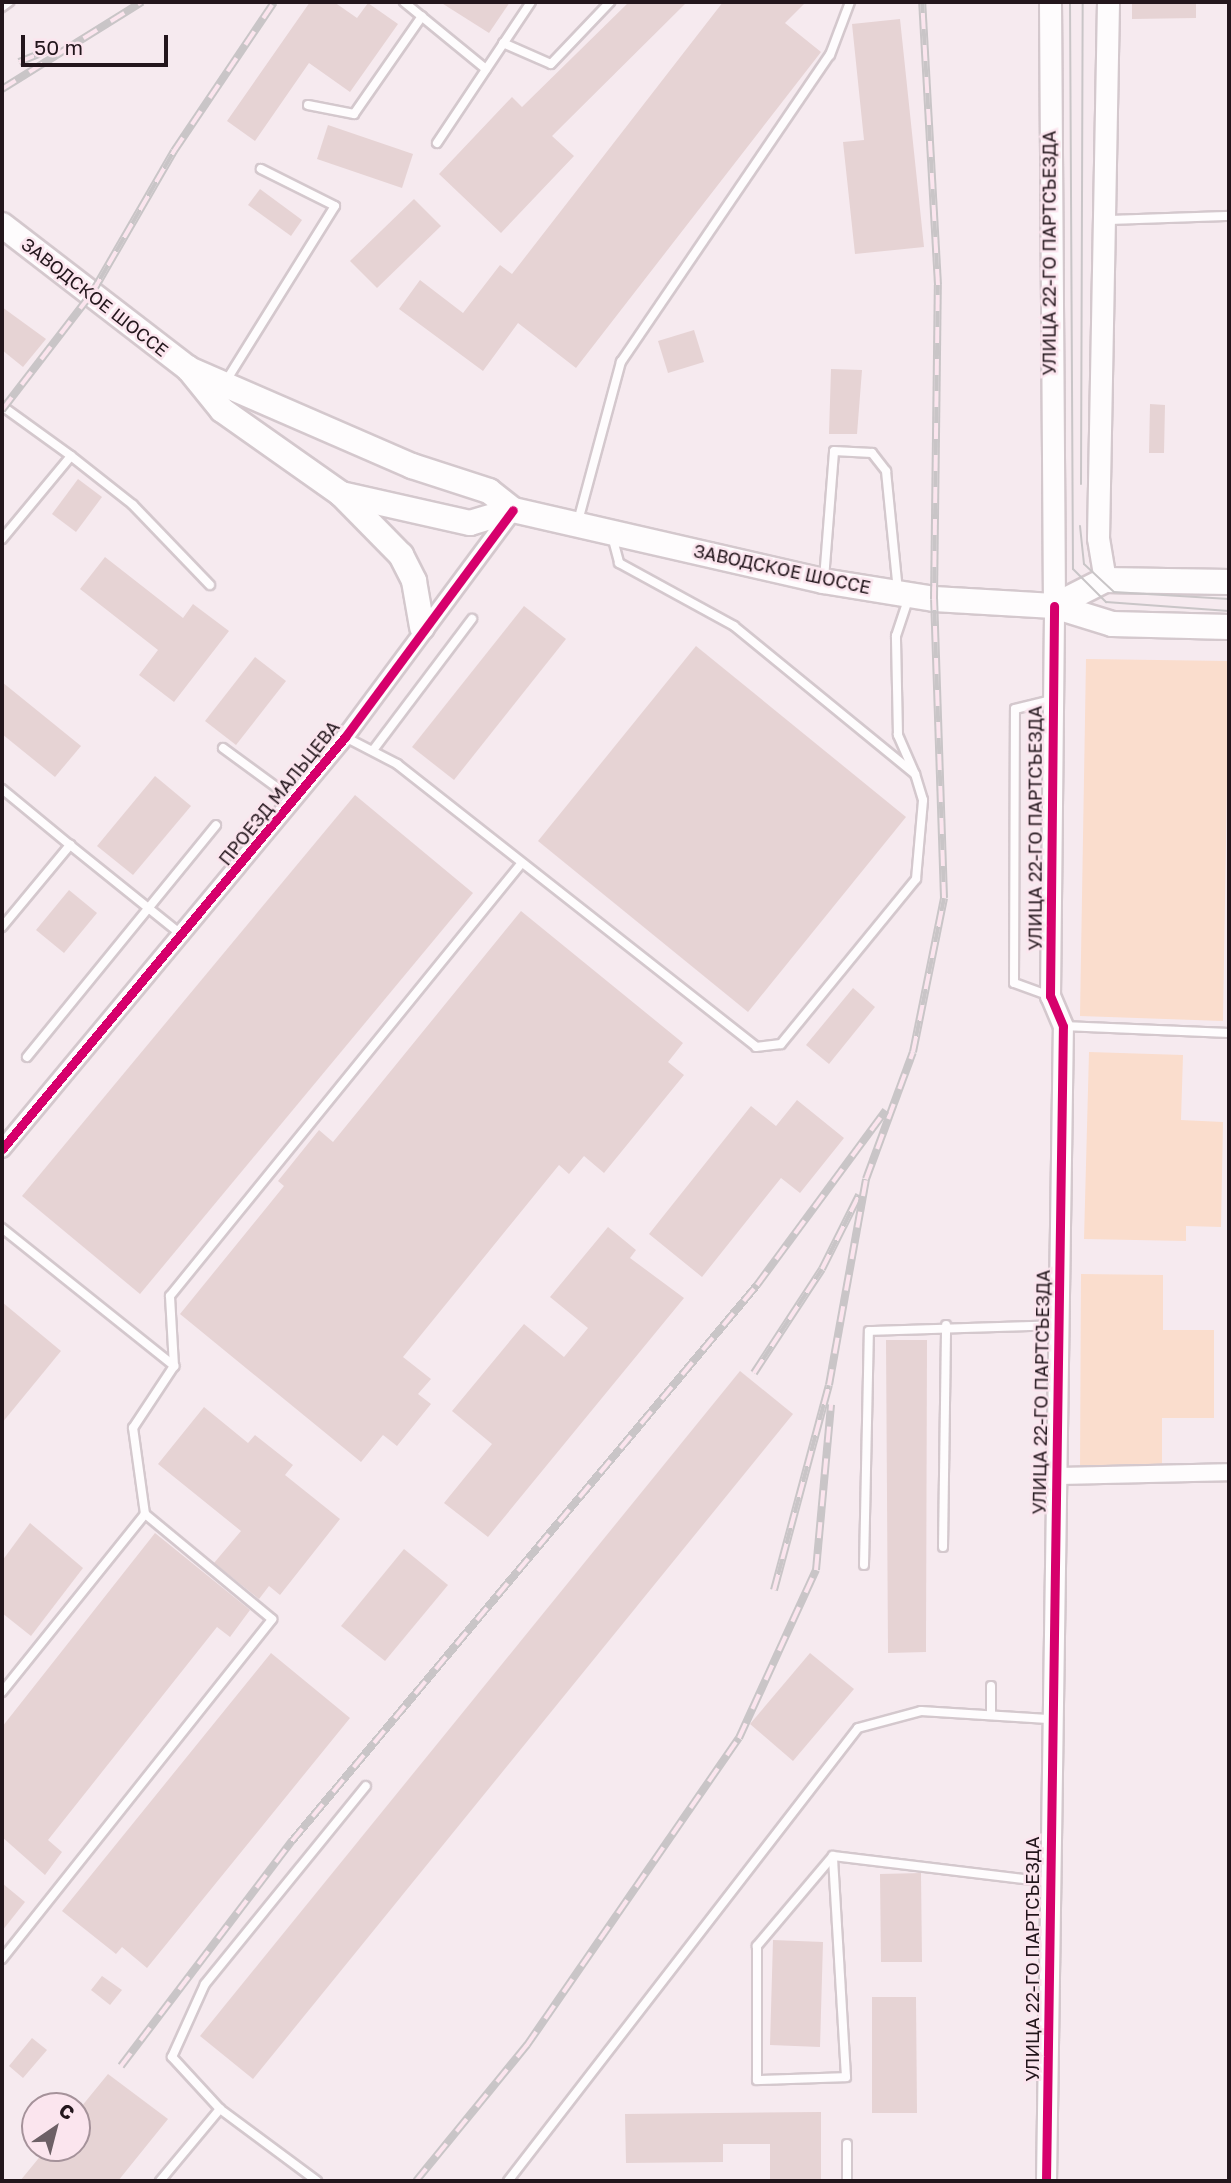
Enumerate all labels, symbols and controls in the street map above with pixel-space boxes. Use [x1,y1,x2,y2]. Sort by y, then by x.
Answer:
scale bar [24,21,172,65]
text: 50 m [34,34,83,60]
street label: УЛИЦА 22-ГО ПАРТСЪЕЗДА [1038,131,1060,375]
street label: ЗАВОДСКОЕ ШОССЕ [17,233,173,361]
street label: ЗАВОДСКОЕ ШОССЕ [692,540,872,598]
street label: УЛИЦА 22-ГО ПАРТСЪЕЗДА [1024,706,1046,950]
street label: ПРОЕЗД МАЛЬЦЕВА [214,716,344,870]
street label: УЛИЦА 22-ГО ПАРТСЪЕЗДА [1028,1269,1054,1515]
street label: УЛИЦА 22-ГО ПАРТСЪЕЗДА [1021,1837,1043,2081]
north arrow [21,2092,91,2162]
text: С [55,2098,79,2124]

